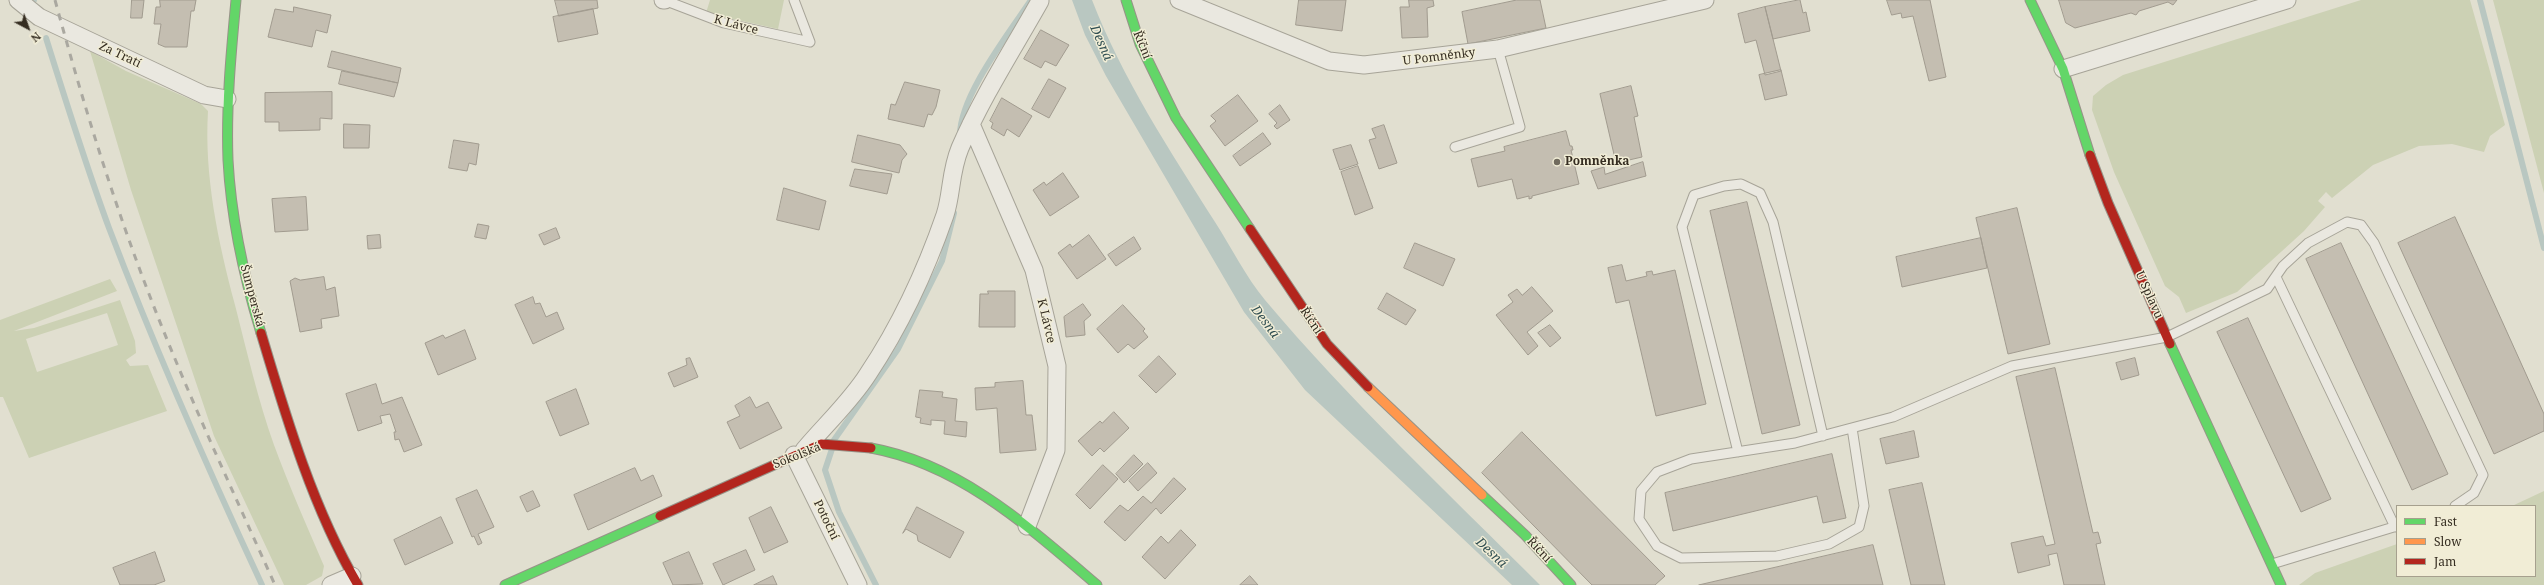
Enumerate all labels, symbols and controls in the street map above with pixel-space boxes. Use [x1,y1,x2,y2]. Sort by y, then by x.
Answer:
north arrow [8,8,48,48]
street label: K Lávce [712,12,760,38]
water label: Desná [1086,23,1116,63]
text: N [28,29,44,46]
street label: Říční [1130,29,1154,61]
street label: Za Tratí [97,39,143,71]
street label: U Pomněnky [1402,45,1476,69]
place label: Pomněnka [1565,155,1630,169]
marker: Pomněnka [1552,157,1562,167]
street label: Šumperská [237,263,267,329]
street label: U Splavu [2132,269,2166,321]
street label: K Lávce [1034,297,1058,345]
water label: Desná [1248,302,1282,342]
street label: Říční [1297,305,1325,337]
street label: Sokolská [771,440,823,472]
street label: Potoční [810,498,842,542]
legend [2396,505,2536,577]
text: Fast [2434,513,2457,530]
text: Slow [2434,533,2462,550]
street label: Říční [1524,534,1554,566]
water label: Desná [1472,535,1510,571]
text: Jam [2434,553,2456,570]

